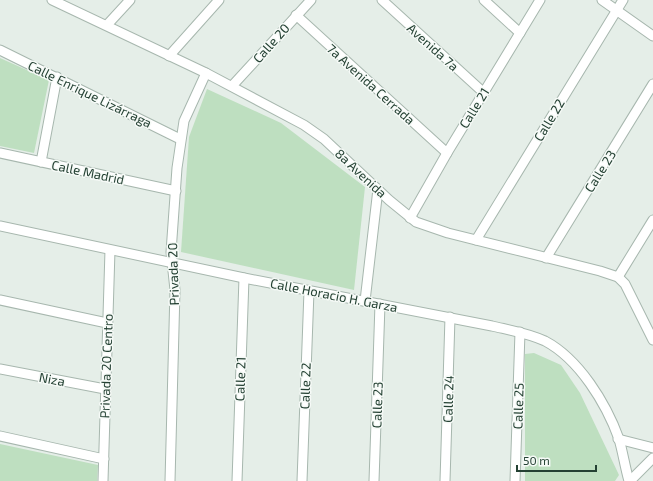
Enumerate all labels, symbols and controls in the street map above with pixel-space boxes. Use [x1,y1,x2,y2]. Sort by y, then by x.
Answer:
street label: Calle 20 [249,20,293,66]
street label: Avenida 7a [404,20,462,74]
street label: 7a Avenida Cerrada [324,40,418,128]
street label: Calle Enrique Lizárraga [26,57,154,131]
street label: Calle 21 [455,85,493,131]
street label: Calle 22 [530,96,568,144]
street label: 8a Avenida [332,145,390,201]
street label: Calle 23 [581,147,619,195]
street label: Calle Madrid [50,156,126,188]
street label: Privada 20 [164,242,182,306]
street label: Calle Horacio H. Garza [269,275,399,315]
street label: Privada 20 Centro [96,313,116,419]
street label: Calle 21 [231,356,249,402]
street label: Calle 22 [296,362,314,410]
street label: Niza [38,369,66,389]
street label: Calle 24 [439,375,457,423]
street label: Calle 23 [368,381,386,429]
street label: Calle 25 [509,382,527,429]
scale bar [517,447,596,473]
text: 50 m [523,453,550,467]

